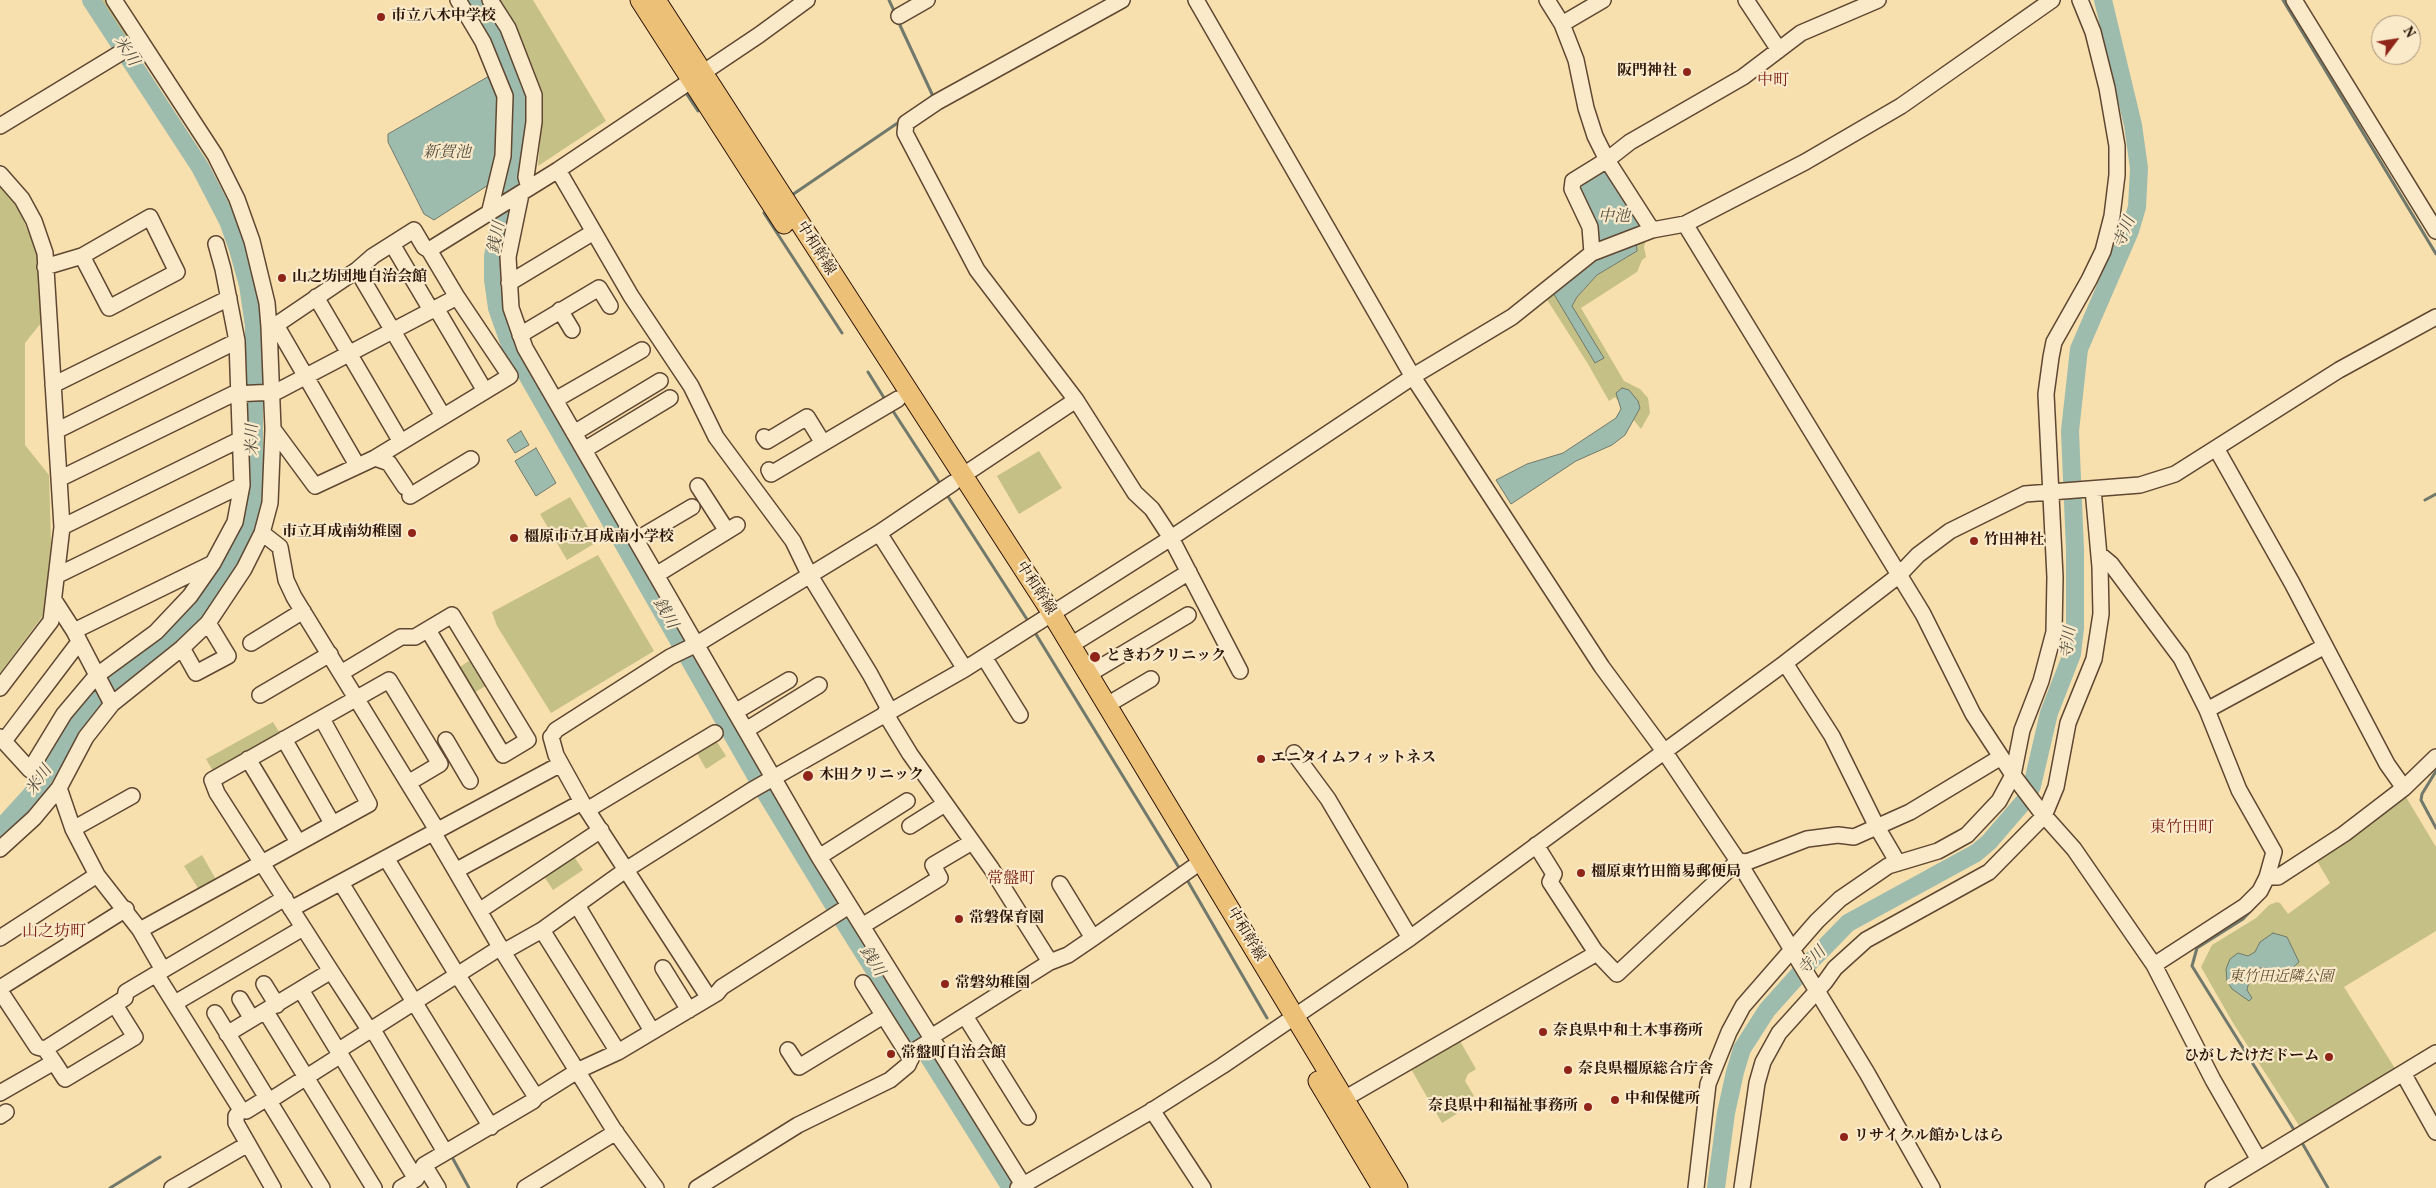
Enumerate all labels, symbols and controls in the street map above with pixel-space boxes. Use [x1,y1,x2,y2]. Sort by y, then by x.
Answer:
place label: 市立八木中学校 [391,8,496,26]
marker: 市立八木中学校 [375,11,387,23]
north arrow [2371,15,2421,65]
text: N [2398,23,2419,42]
water label: 米川 [108,33,142,71]
place label: 阪門神社 [1617,63,1677,81]
marker: 阪門神社 [1681,66,1693,78]
district label: 中町 [1757,72,1789,92]
water label: 新賀池 [423,144,471,164]
water label: 中池 [1598,208,1630,228]
water label: 寺川 [2111,215,2141,251]
street label: 中和幹線 [791,219,839,279]
water label: 銭川 [486,220,510,256]
place label: 山之坊団地自治会館 [292,269,427,287]
marker: 山之坊団地自治会館 [276,272,288,284]
water label: 米川 [244,424,264,456]
place label: 市立耳成南幼稚園 [282,524,402,542]
marker: 市立耳成南幼稚園 [406,527,418,539]
place label: 橿原市立耳成南小学校 [524,529,674,547]
marker: 橿原市立耳成南小学校 [508,532,520,544]
place label: 竹田神社 [1984,532,2044,550]
marker: 竹田神社 [1968,535,1980,547]
street label: 中和幹線 [1011,559,1059,619]
water label: 銭川 [648,595,680,633]
water label: 寺川 [2059,626,2081,660]
place label: ときわクリニック [1106,648,1226,666]
marker: ときわクリニック [1088,650,1102,664]
place label: エニタイムフィットネス [1271,750,1436,768]
marker: エニタイムフィットネス [1255,753,1267,765]
water label: 米川 [23,762,57,800]
place label: 木田クリニック [819,767,924,785]
marker: 木田クリニック [801,769,815,783]
district label: 東竹田町 [2150,819,2214,839]
place label: 橿原東竹田簡易郵便局 [1591,864,1741,882]
marker: 橿原東竹田簡易郵便局 [1575,867,1587,879]
district label: 常盤町 [987,870,1035,890]
street label: 中和幹線 [1222,905,1268,965]
place label: 常磐保育園 [969,910,1044,928]
marker: 常磐保育園 [953,913,965,925]
district label: 山之坊町 [22,923,86,943]
water label: 銭川 [854,943,888,981]
water label: 寺川 [1795,944,1831,980]
park label: 東竹田近隣公園 [2229,969,2333,987]
place label: 常磐幼稚園 [955,975,1030,993]
marker: 常磐幼稚園 [939,978,951,990]
place label: 奈良県中和土木事務所 [1553,1023,1703,1041]
marker: 奈良県中和土木事務所 [1537,1026,1549,1038]
place label: 常盤町自治会館 [901,1045,1006,1063]
marker: 常盤町自治会館 [885,1048,897,1060]
place label: ひがしたけだドーム [2184,1048,2319,1066]
marker: ひがしたけだドーム [2323,1051,2335,1063]
place label: 奈良県橿原総合庁舎 [1578,1061,1713,1079]
marker: 奈良県橿原総合庁舎 [1562,1064,1574,1076]
place label: 中和保健所 [1625,1091,1700,1109]
marker: 中和保健所 [1609,1094,1621,1106]
place label: 奈良県中和福祉事務所 [1428,1098,1578,1116]
marker: 奈良県中和福祉事務所 [1582,1101,1594,1113]
place label: リサイクル館かしはら [1854,1128,2004,1146]
marker: リサイクル館かしはら [1838,1131,1850,1143]

